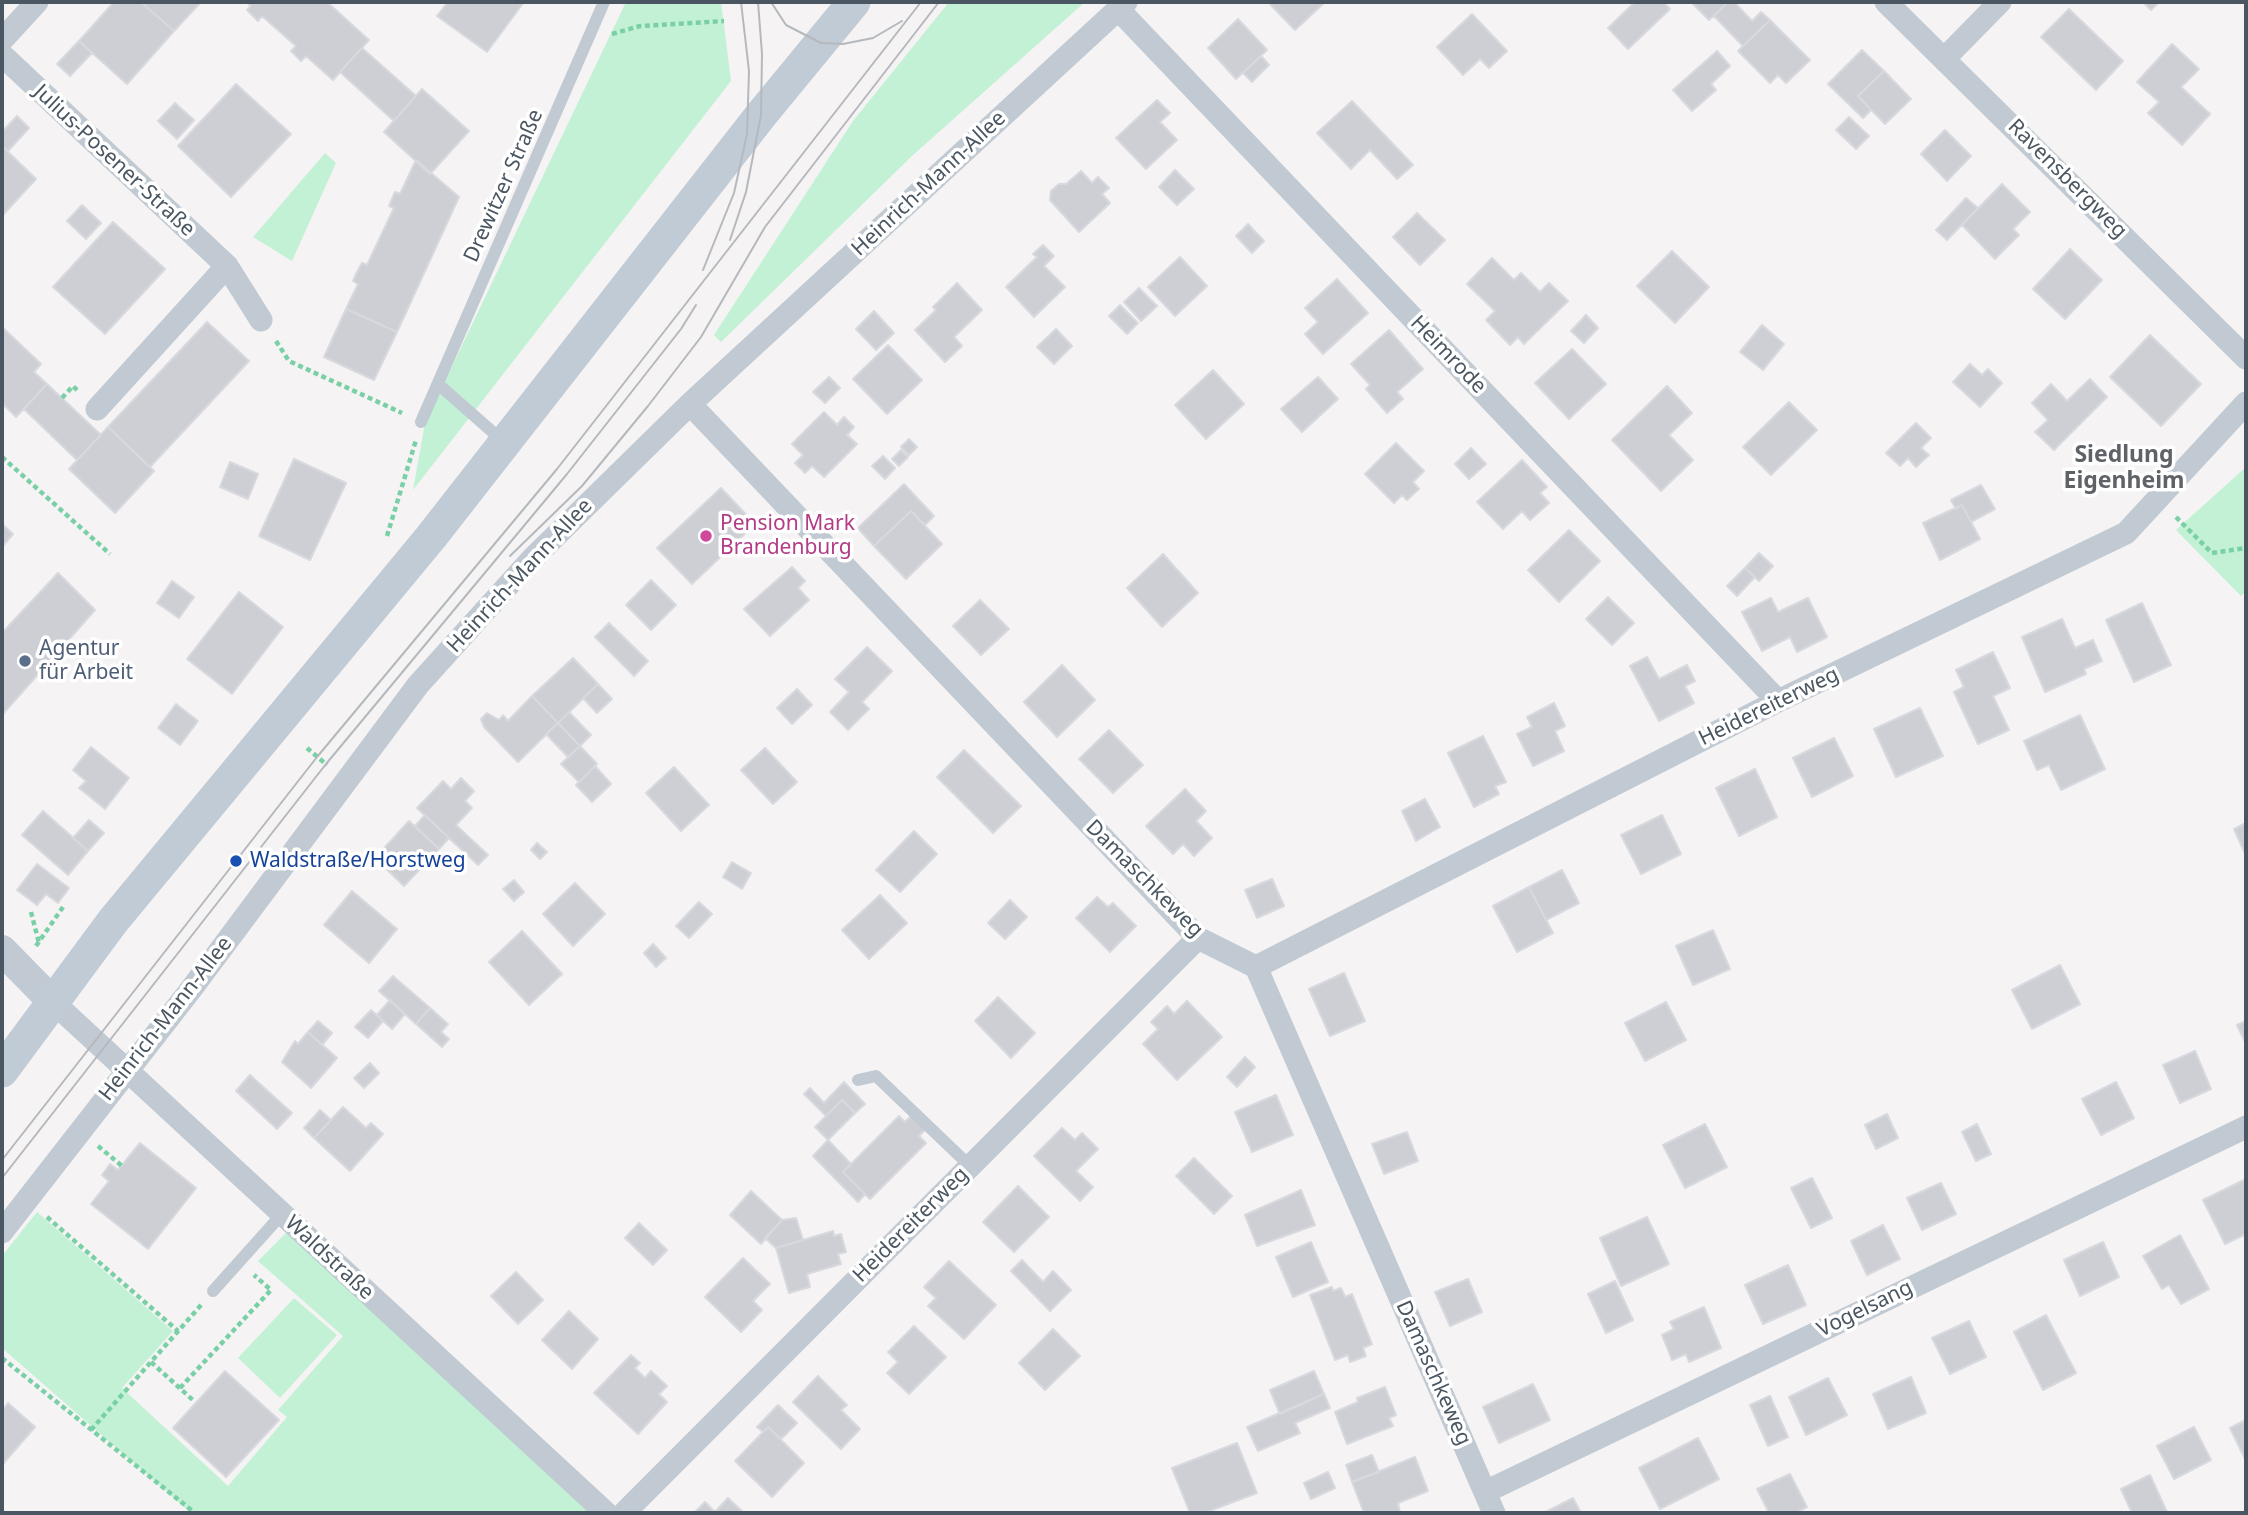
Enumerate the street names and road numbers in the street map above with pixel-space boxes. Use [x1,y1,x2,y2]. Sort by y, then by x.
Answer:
street label: Julius-Posener-Straße [28,80,200,242]
street label: Drewitzer Straße [459,106,549,266]
street label: Heinrich-Mann-Allee [847,106,1011,262]
street label: Ravensbergweg [2002,114,2132,244]
street label: Heimrode [1405,311,1491,399]
street label: Heinrich-Mann-Allee [442,494,598,658]
street label: Heidereiterweg [1695,662,1843,752]
street label: Damaschkeweg [1080,815,1208,943]
street label: Heinrich-Mann-Allee [94,932,238,1106]
street label: Heidereiterweg [848,1162,974,1288]
street label: Waldstraße [279,1211,379,1305]
street label: Vogelsang [1813,1275,1917,1343]
street label: Damaschkeweg [1390,1297,1476,1449]

